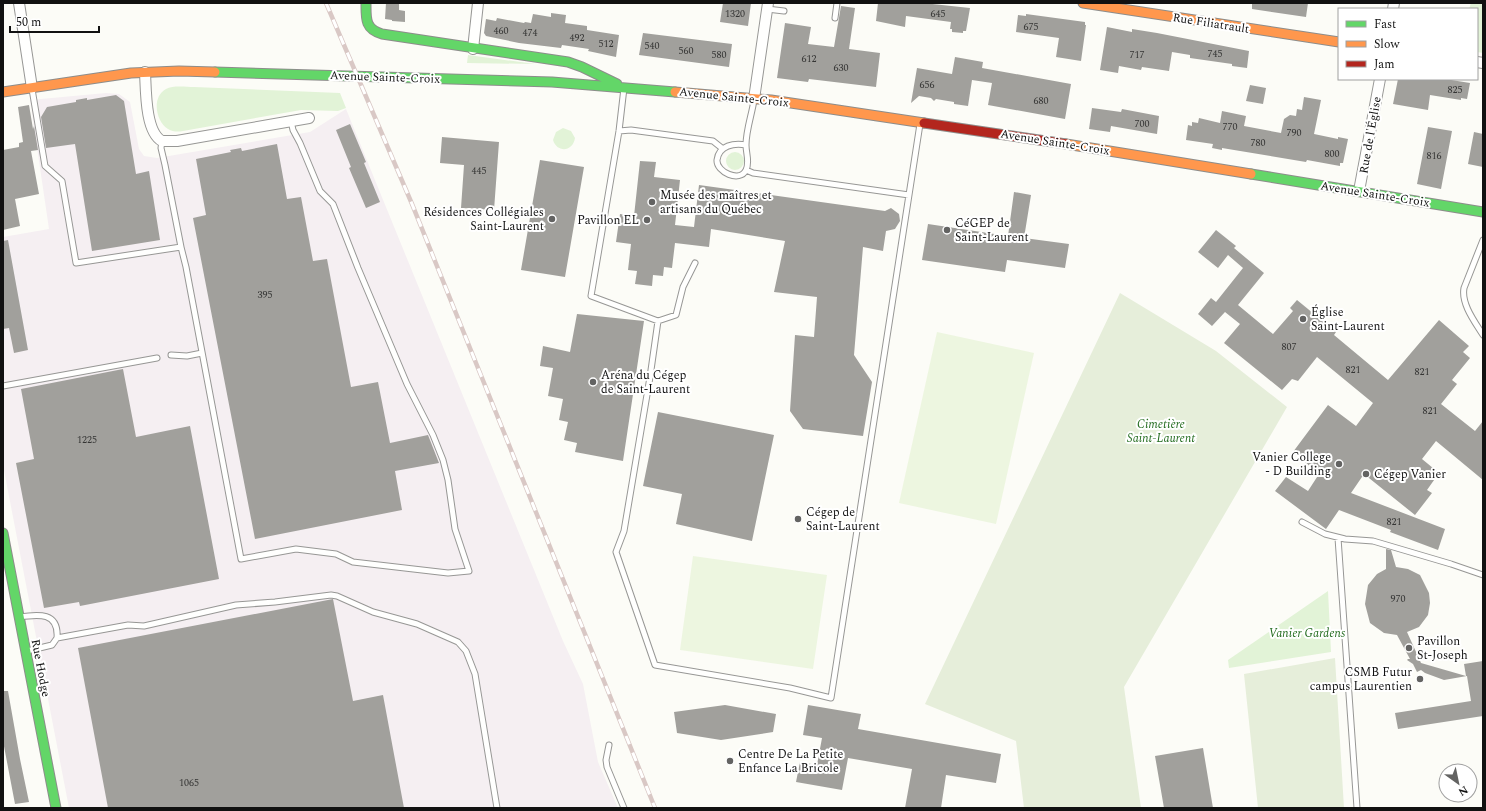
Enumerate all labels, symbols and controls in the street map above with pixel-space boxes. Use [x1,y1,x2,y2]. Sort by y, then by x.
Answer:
house number: 1320 [725,6,745,22]
house number: 645 [931,6,946,22]
scale bar [10,8,99,34]
street label: Rue Filiatrault [1171,8,1251,39]
legend [1338,8,1478,80]
text: 50 m [16,13,41,32]
text: Fast [1374,15,1396,34]
house number: 675 [1024,19,1039,35]
house number: 460 [494,23,509,39]
house number: 474 [523,25,538,41]
house number: 492 [570,30,585,46]
text: Slow [1374,35,1400,54]
house number: 512 [599,36,614,52]
house number: 540 [645,38,660,54]
house number: 560 [679,43,694,59]
house number: 745 [1208,46,1223,62]
house number: 580 [712,47,727,63]
house number: 717 [1130,47,1145,63]
house number: 612 [802,51,817,67]
text: Jam [1374,55,1395,74]
house number: 630 [834,60,849,76]
street label: Avenue Sainte-Croix [330,66,440,89]
house number: 656 [920,77,935,93]
street label: Avenue Sainte-Croix [678,82,790,113]
house number: 825 [1448,82,1463,98]
house number: 680 [1034,93,1049,109]
street label: Rue de l'Église [1354,95,1387,175]
house number: 700 [1135,116,1150,132]
house number: 770 [1223,119,1238,135]
street label: Avenue Sainte-Croix [999,124,1111,161]
house number: 790 [1287,125,1302,141]
house number: 780 [1251,135,1266,151]
house number: 800 [1325,146,1340,162]
house number: 816 [1427,148,1442,164]
house number: 445 [472,163,487,179]
street label: Avenue Sainte-Croix [1319,176,1431,213]
place label: Musée des maîtres et artisans du Québec [660,186,772,219]
marker: Musée des maîtres et artisans du Québec [647,197,657,207]
place label: Résidences Collégiales Saint-Laurent [423,203,544,236]
place label: Pavillon EL [577,211,639,230]
marker: Résidences Collégiales Saint-Laurent [547,214,557,224]
place label: CéGEP de Saint-Laurent [955,214,1029,247]
marker: Pavillon EL [642,215,652,225]
marker: CéGEP de Saint-Laurent [942,225,952,235]
house number: 395 [258,287,273,303]
place label: Église Saint-Laurent [1311,303,1385,336]
marker: Église Saint-Laurent [1298,314,1308,324]
house number: 807 [1282,339,1297,355]
house number: 821 [1346,362,1361,378]
house number: 821 [1415,364,1430,380]
place label: Aréna du Cégep de Saint-Laurent [601,366,690,399]
marker: Aréna du Cégep de Saint-Laurent [588,377,598,387]
house number: 821 [1423,403,1438,419]
park label: Cimetière Saint-Laurent [1127,415,1195,448]
house number: 1225 [77,432,97,448]
place label: Vanier College - D Building [1252,448,1331,481]
marker: Vanier College - D Building [1334,459,1344,469]
place label: Cégep Vanier [1374,465,1446,484]
marker: Cégep Vanier [1361,469,1371,479]
place label: Cégep de Saint-Laurent [806,503,880,536]
marker: Cégep de Saint-Laurent [793,514,803,524]
house number: 821 [1387,514,1402,530]
house number: 970 [1391,591,1406,607]
park label: Vanier Gardens [1269,624,1346,643]
place label: Pavillon St-Joseph [1417,632,1468,665]
street label: Rue Hodge [26,637,55,699]
marker: Pavillon St-Joseph [1404,643,1414,653]
place label: CSMB Futur campus Laurentien [1310,663,1412,696]
marker: CSMB Futur campus Laurentien [1415,674,1425,684]
place label: Centre De La Petite Enfance La Bricole [738,745,843,778]
marker: Centre De La Petite Enfance La Bricole [725,756,735,766]
north arrow [1438,763,1478,803]
house number: 1065 [179,775,199,791]
text: N [1455,781,1472,801]

